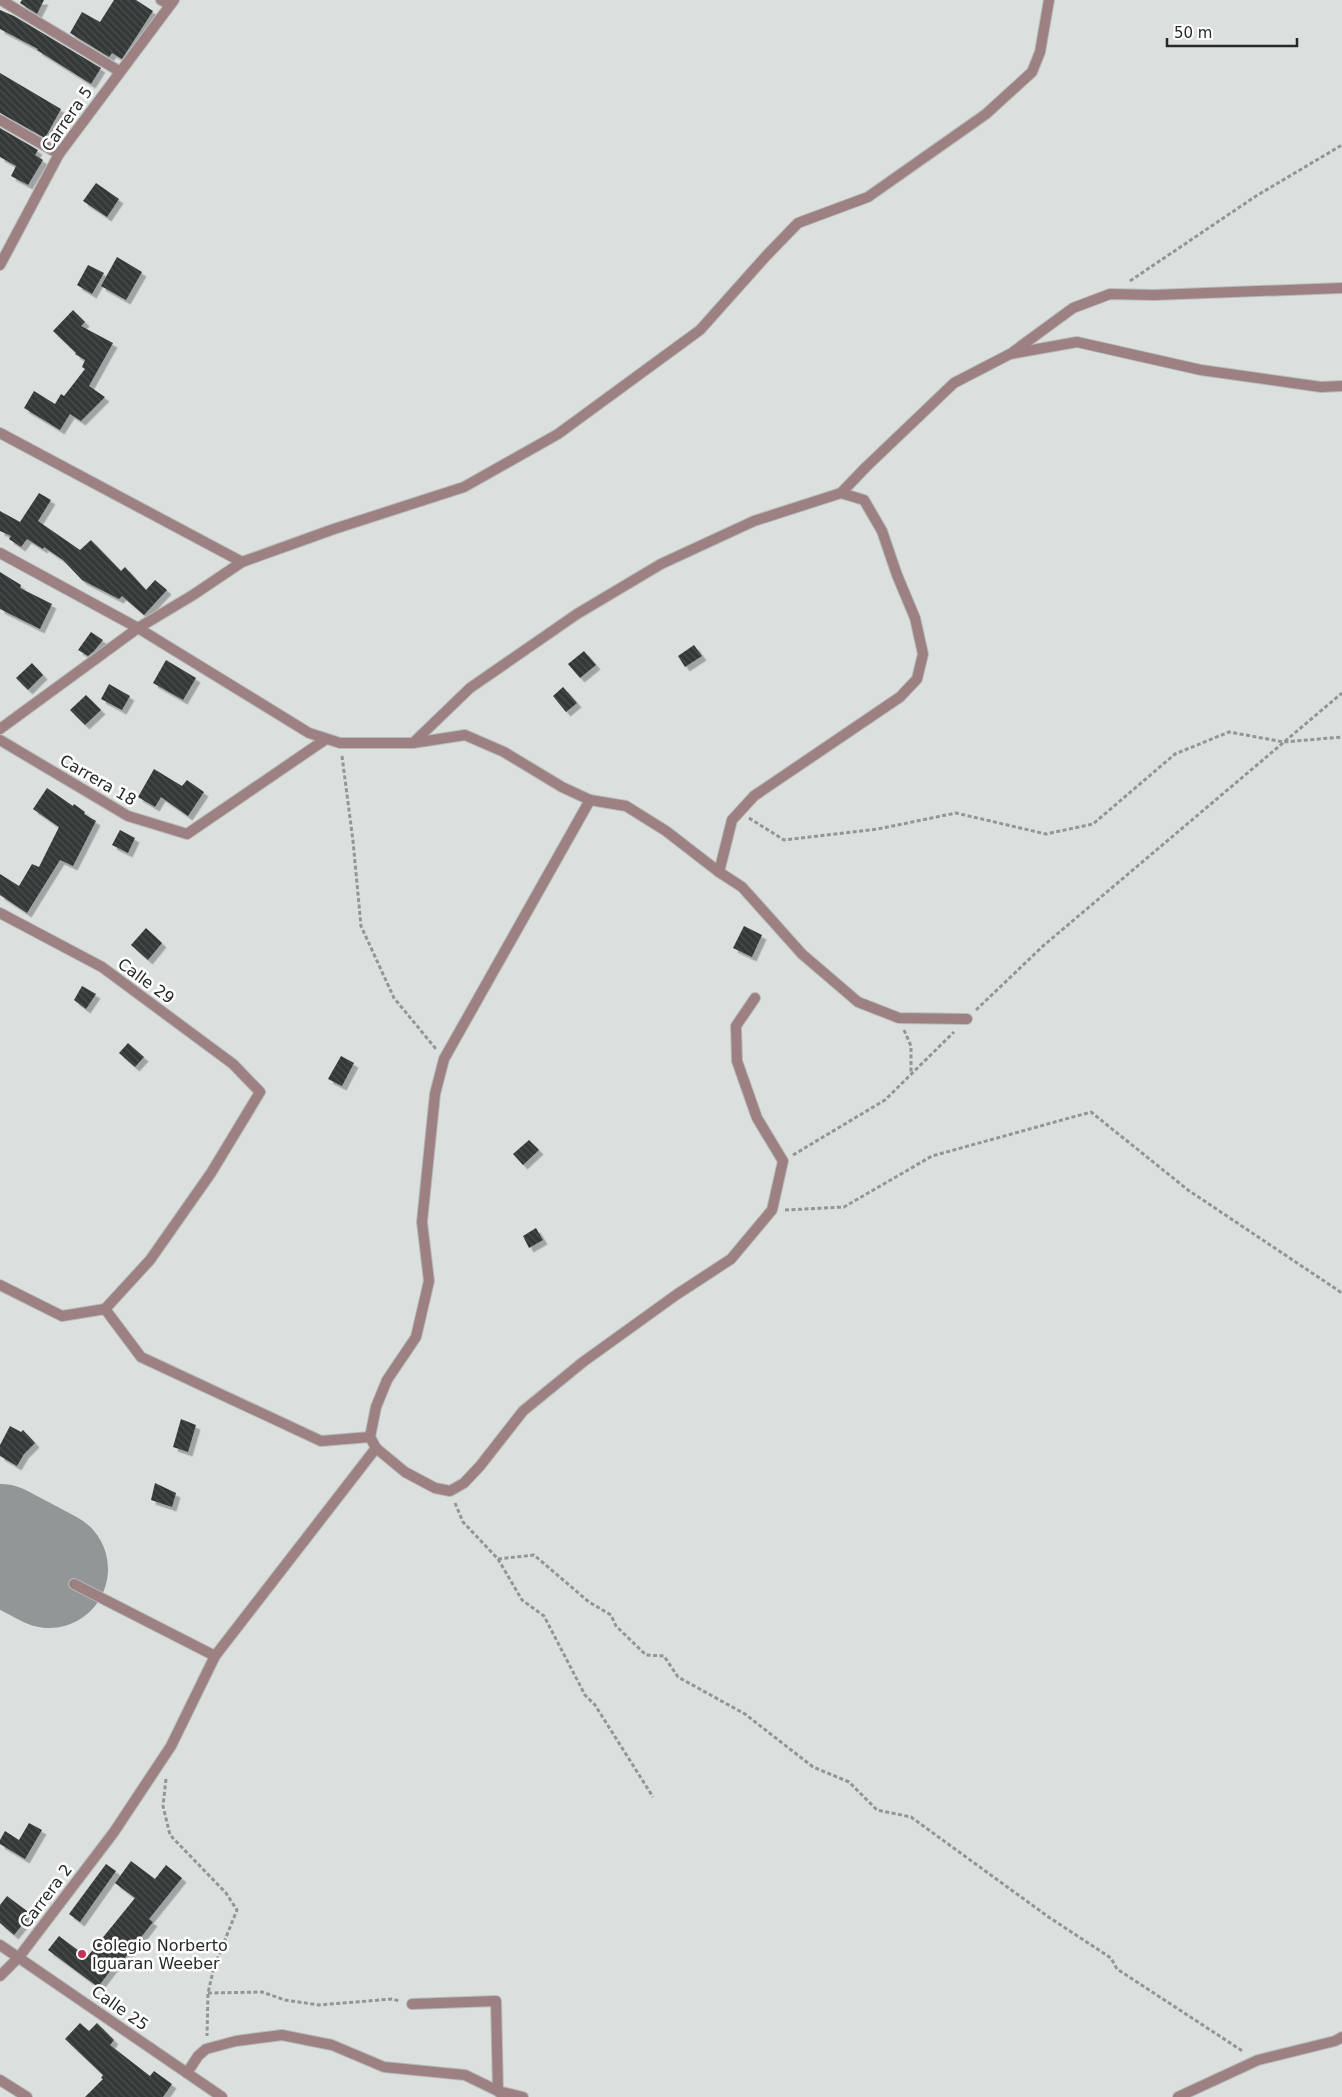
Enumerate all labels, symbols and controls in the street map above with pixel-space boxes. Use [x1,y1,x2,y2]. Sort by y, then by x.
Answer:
scale bar [1167,15,1297,47]
text: 50 m [1174,24,1212,42]
street label: Carrera 5 [38,83,96,155]
street label: Carrera 18 [56,750,140,810]
street label: Calle 29 [114,954,178,1008]
street label: Carrera 2 [16,1860,76,1932]
place label: Colegio Norberto Iguaran Weeber [92,1936,228,1973]
marker: Colegio Norberto Iguaran Weeber [76,1948,88,1960]
street label: Calle 25 [88,1982,152,2034]

